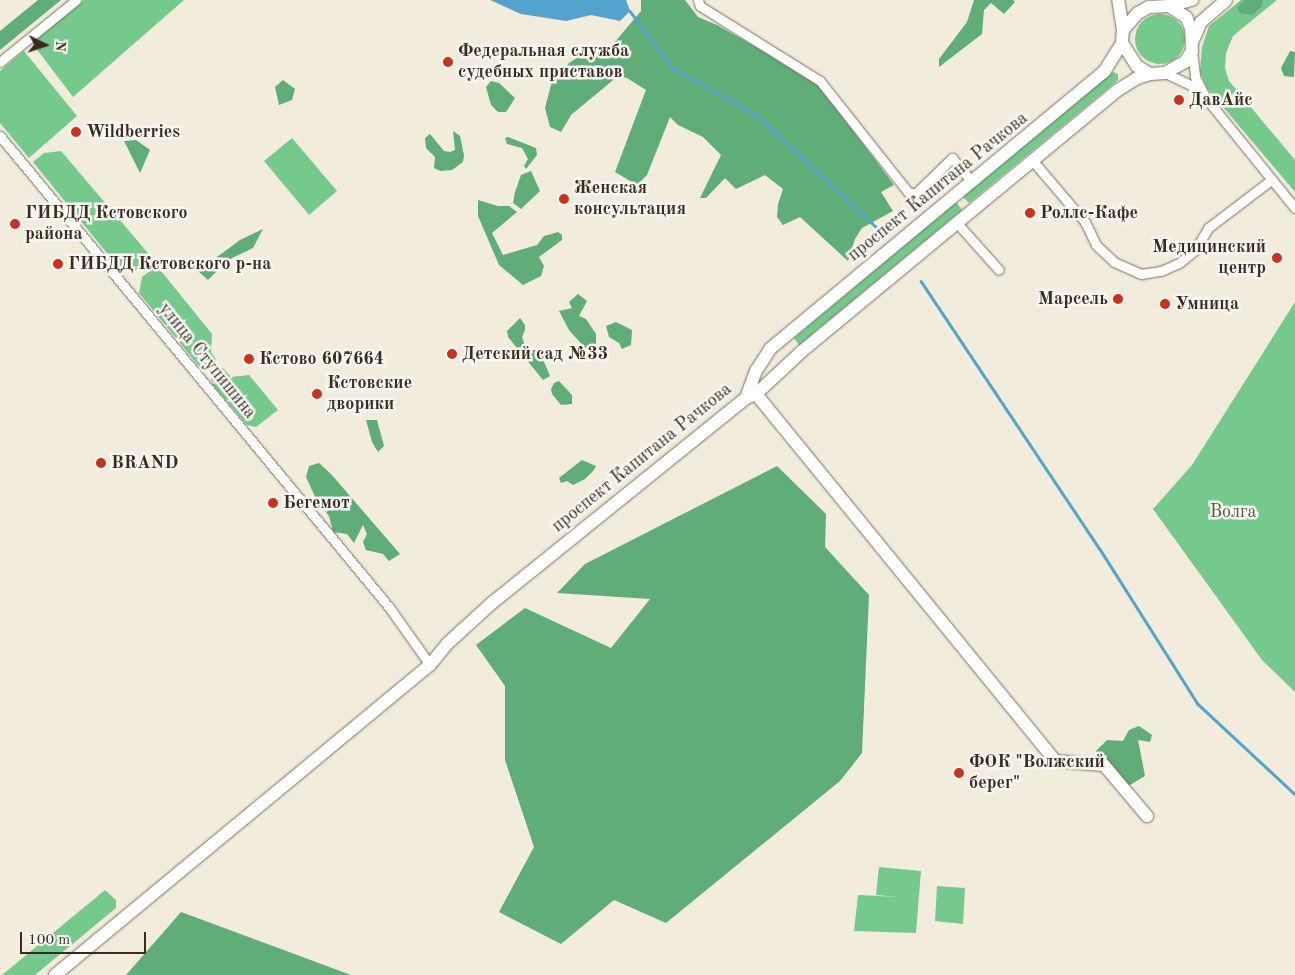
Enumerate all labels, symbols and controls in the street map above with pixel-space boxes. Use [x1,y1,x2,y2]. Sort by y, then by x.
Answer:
north arrow [20,20,70,70]
text: N [53,40,67,52]
place label: Федеральная служба судебных приставов [458,41,629,84]
marker: Федеральная служба судебных приставов [442,56,454,68]
place label: ДавАйс [1189,89,1253,111]
marker: ДавАйс [1173,94,1185,106]
street label: проспект Капитана Рачкова [844,108,1032,266]
place label: Wildberries [86,121,180,143]
marker: Wildberries [70,126,82,138]
place label: Женская консультация [574,178,686,220]
marker: Женская консультация [558,193,570,205]
place label: Роллс-Кафе [1040,202,1138,224]
place label: ГИБДД Кстовского района [25,203,188,245]
marker: Роллс-Кафе [1024,207,1036,219]
marker: ГИБДД Кстовского района [9,218,21,230]
place label: Медицинский центр [1152,237,1266,280]
marker: Медицинский центр [1270,251,1284,265]
place label: ГИБДД Кстовского р-на [68,253,271,275]
marker: ГИБДД Кстовского р-на [52,258,64,270]
place label: Марсель [1038,288,1108,310]
marker: Марсель [1112,293,1124,305]
place label: Умница [1175,293,1239,315]
marker: Умница [1159,298,1171,310]
street label: улица Ступишина [154,299,260,423]
place label: Детский сад №33 [462,343,608,365]
place label: Кстово 607664 [259,348,384,370]
marker: Детский сад №33 [446,348,458,360]
marker: Кстово 607664 [243,353,255,365]
place label: Кстовские дворики [327,373,412,416]
street label: проспект Капитана Рачкова [548,379,736,537]
marker: Кстовские дворики [311,388,323,400]
place label: BRAND [111,452,178,474]
marker: BRAND [95,457,107,469]
place label: Бегемот [283,492,350,514]
marker: Бегемот [267,497,279,509]
park label: Волга [1210,501,1256,523]
place label: ФОК "Волжский берег" [969,752,1105,794]
marker: ФОК "Волжский берег" [953,767,965,779]
scale bar [22,922,149,954]
text: 100 m [28,933,70,948]

